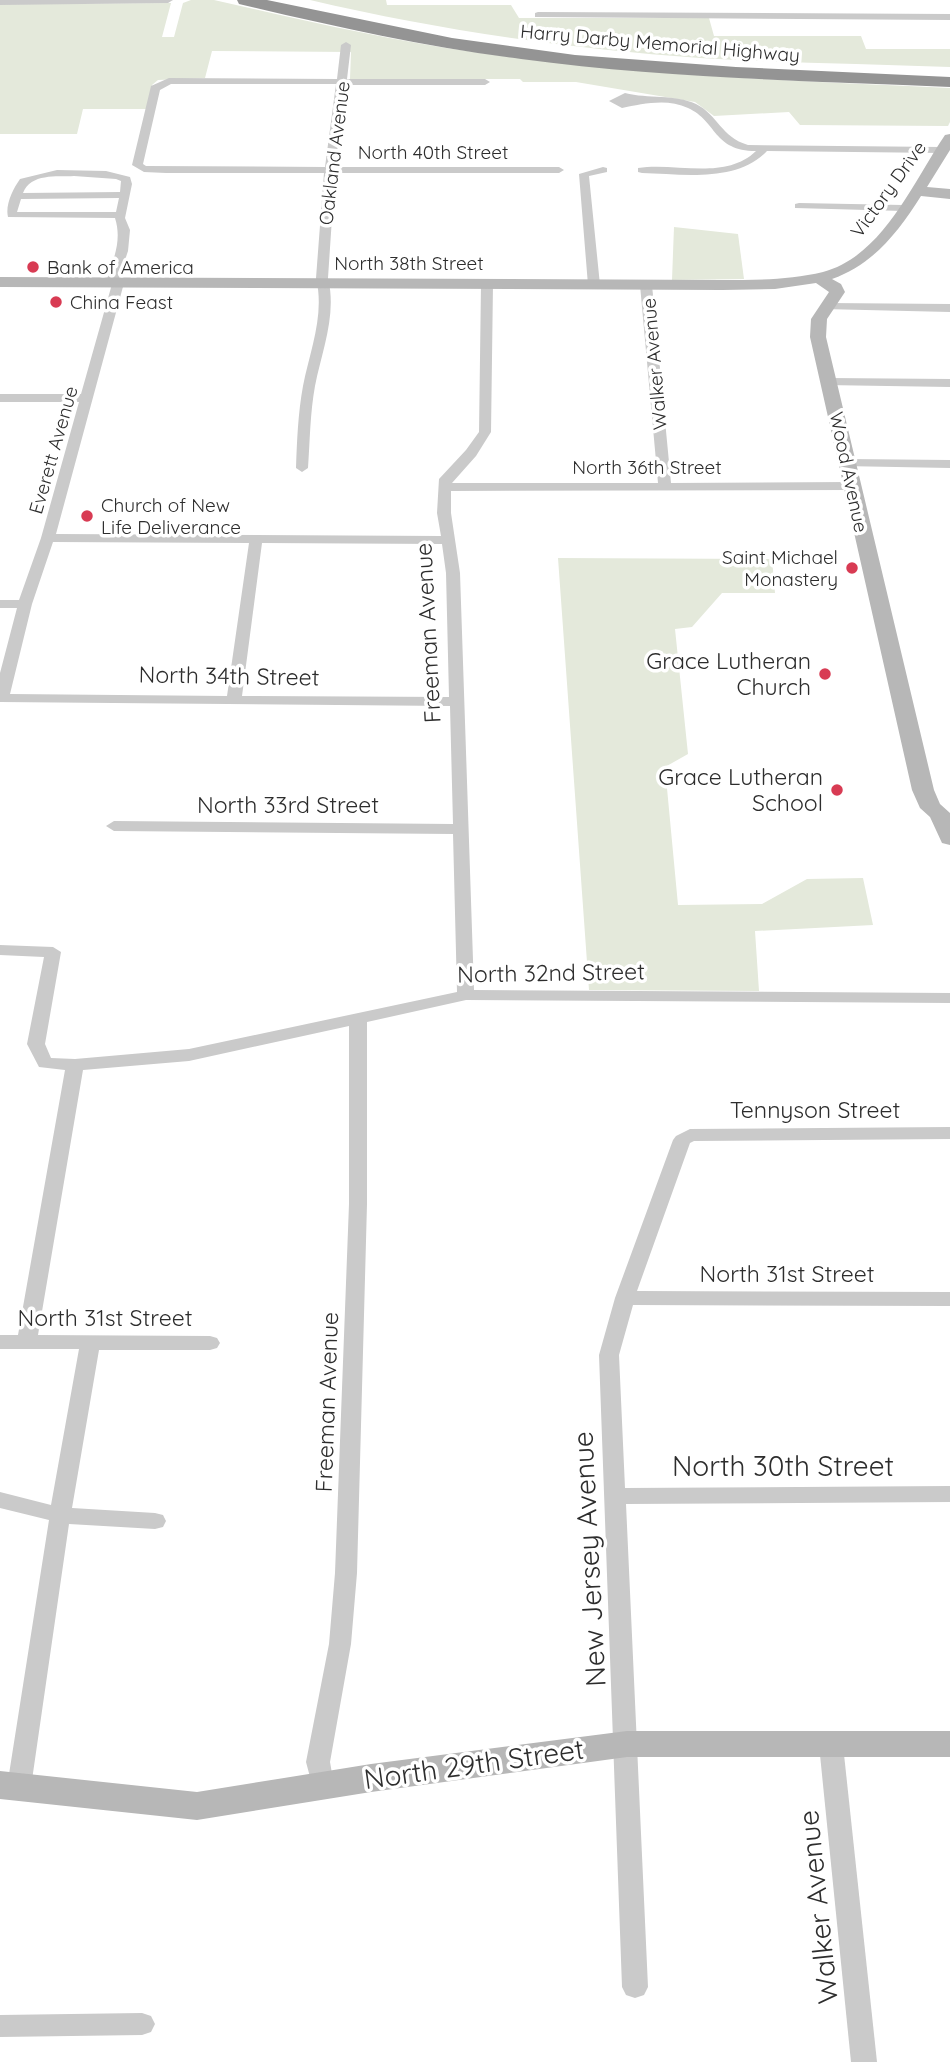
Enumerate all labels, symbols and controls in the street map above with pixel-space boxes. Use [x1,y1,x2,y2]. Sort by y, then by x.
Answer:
street label: Harry Darby Memorial Highway [519,19,801,67]
street label: Oakland Avenue [313,80,355,226]
street label: Victory Drive [845,136,931,242]
street label: North 40th Street [358,140,508,164]
street label: North 38th Street [334,251,484,275]
place label: Bank of America [47,255,194,279]
marker: Bank of America [25,259,41,275]
place label: China Feast [70,290,173,314]
marker: China Feast [48,294,64,310]
street label: Walker Avenue [636,297,672,431]
street label: Everett Avenue [23,383,83,517]
street label: Wood Avenue [825,409,873,535]
street label: North 36th Street [572,455,722,479]
place label: Church of New Life Deliverance [101,493,241,539]
marker: Church of New Life Deliverance [79,508,95,524]
street label: Freeman Avenue [408,542,447,724]
place label: Saint Michael Monastery [722,545,838,591]
marker: Saint Michael Monastery [844,560,860,576]
place label: Grace Lutheran Church [646,646,811,701]
street label: North 34th Street [138,659,320,692]
marker: Grace Lutheran Church [817,666,833,682]
place label: Grace Lutheran School [658,762,823,817]
marker: Grace Lutheran School [829,782,845,798]
street label: North 33rd Street [197,790,379,819]
street label: North 32nd Street [457,956,645,989]
street label: Tennyson Street [730,1095,900,1124]
street label: North 31st Street [700,1259,875,1288]
street label: North 31st Street [18,1303,193,1332]
street label: Freeman Avenue [309,1311,344,1493]
street label: New Jersey Avenue [564,1430,613,1688]
street label: North 30th Street [672,1448,894,1483]
street label: North 29th Street [362,1731,586,1796]
street label: Walker Avenue [790,1808,845,2006]

